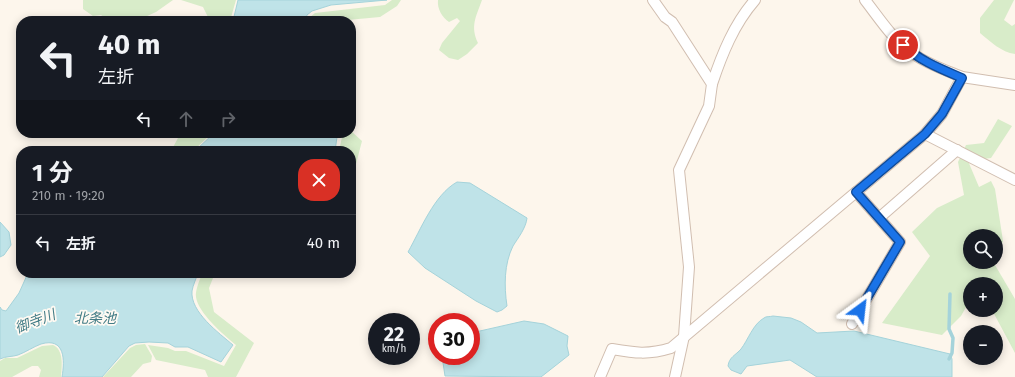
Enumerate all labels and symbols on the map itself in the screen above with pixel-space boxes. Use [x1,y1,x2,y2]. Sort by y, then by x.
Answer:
pin [886,28,920,62]
position arrow [839,289,881,331]
water label: 御寺川 [13,305,60,337]
water label: 北条池 [74,310,118,327]
speed limit sign: 30 [428,313,480,365]

